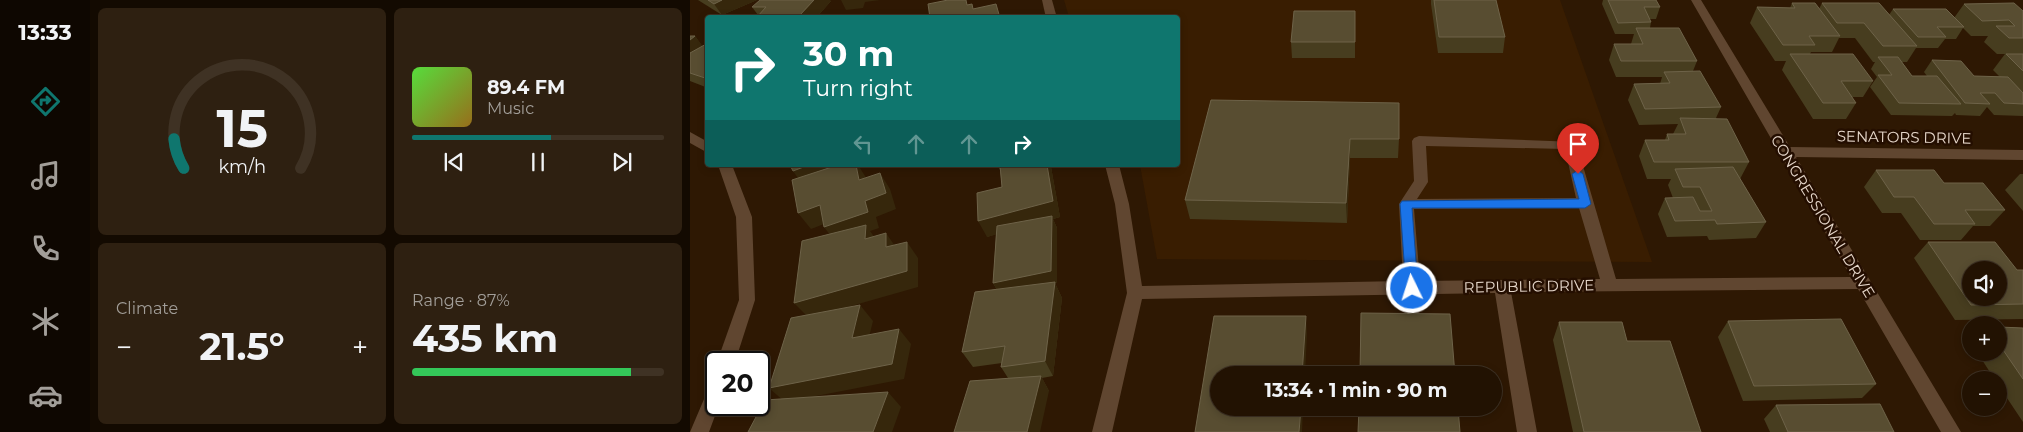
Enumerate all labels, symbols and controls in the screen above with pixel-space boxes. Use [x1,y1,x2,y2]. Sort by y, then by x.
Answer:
text: 13:33 [18,19,72,46]
text: 30 m [803,32,894,75]
icon: right [720,35,785,100]
text: Turn right [803,75,913,102]
text: 89.4 FM [487,76,565,99]
icon: directions [28,84,63,119]
text: 15 [216,97,268,160]
text: Music [487,99,534,118]
pin [1557,123,1599,174]
street label: SENATORS DRIVE [1837,126,1971,148]
icon: left [849,130,877,158]
icon: ahead [902,130,930,158]
icon: ahead [955,130,983,158]
icon: right [1008,130,1036,158]
icon: arrive [1564,130,1592,158]
street label: CONGRESSIONAL DRIVE [1767,131,1879,301]
icon: previous [440,148,468,176]
icon: pause [524,148,552,176]
icon: next [608,148,636,176]
text: km/h [218,156,266,177]
icon: music [28,158,63,193]
icon: phone [28,231,63,266]
position arrow [1385,261,1437,313]
map controls [1962,261,2007,416]
button: sound [1962,261,2007,306]
street label: REPUBLIC DRIVE [1464,275,1594,297]
text: Range · 87% [412,291,510,310]
text: Climate [116,299,178,318]
icon: climate [28,304,63,339]
text: 435 km [412,315,558,362]
button: + [1962,316,2007,361]
text: 21.5° [199,323,285,370]
text: − [116,330,132,364]
text: + [352,330,368,364]
speed limit sign: 20 [705,351,770,416]
button: − [1962,371,2007,416]
icon: car [28,378,63,413]
text: 13:34 · 1 min · 90 m [1265,379,1447,402]

